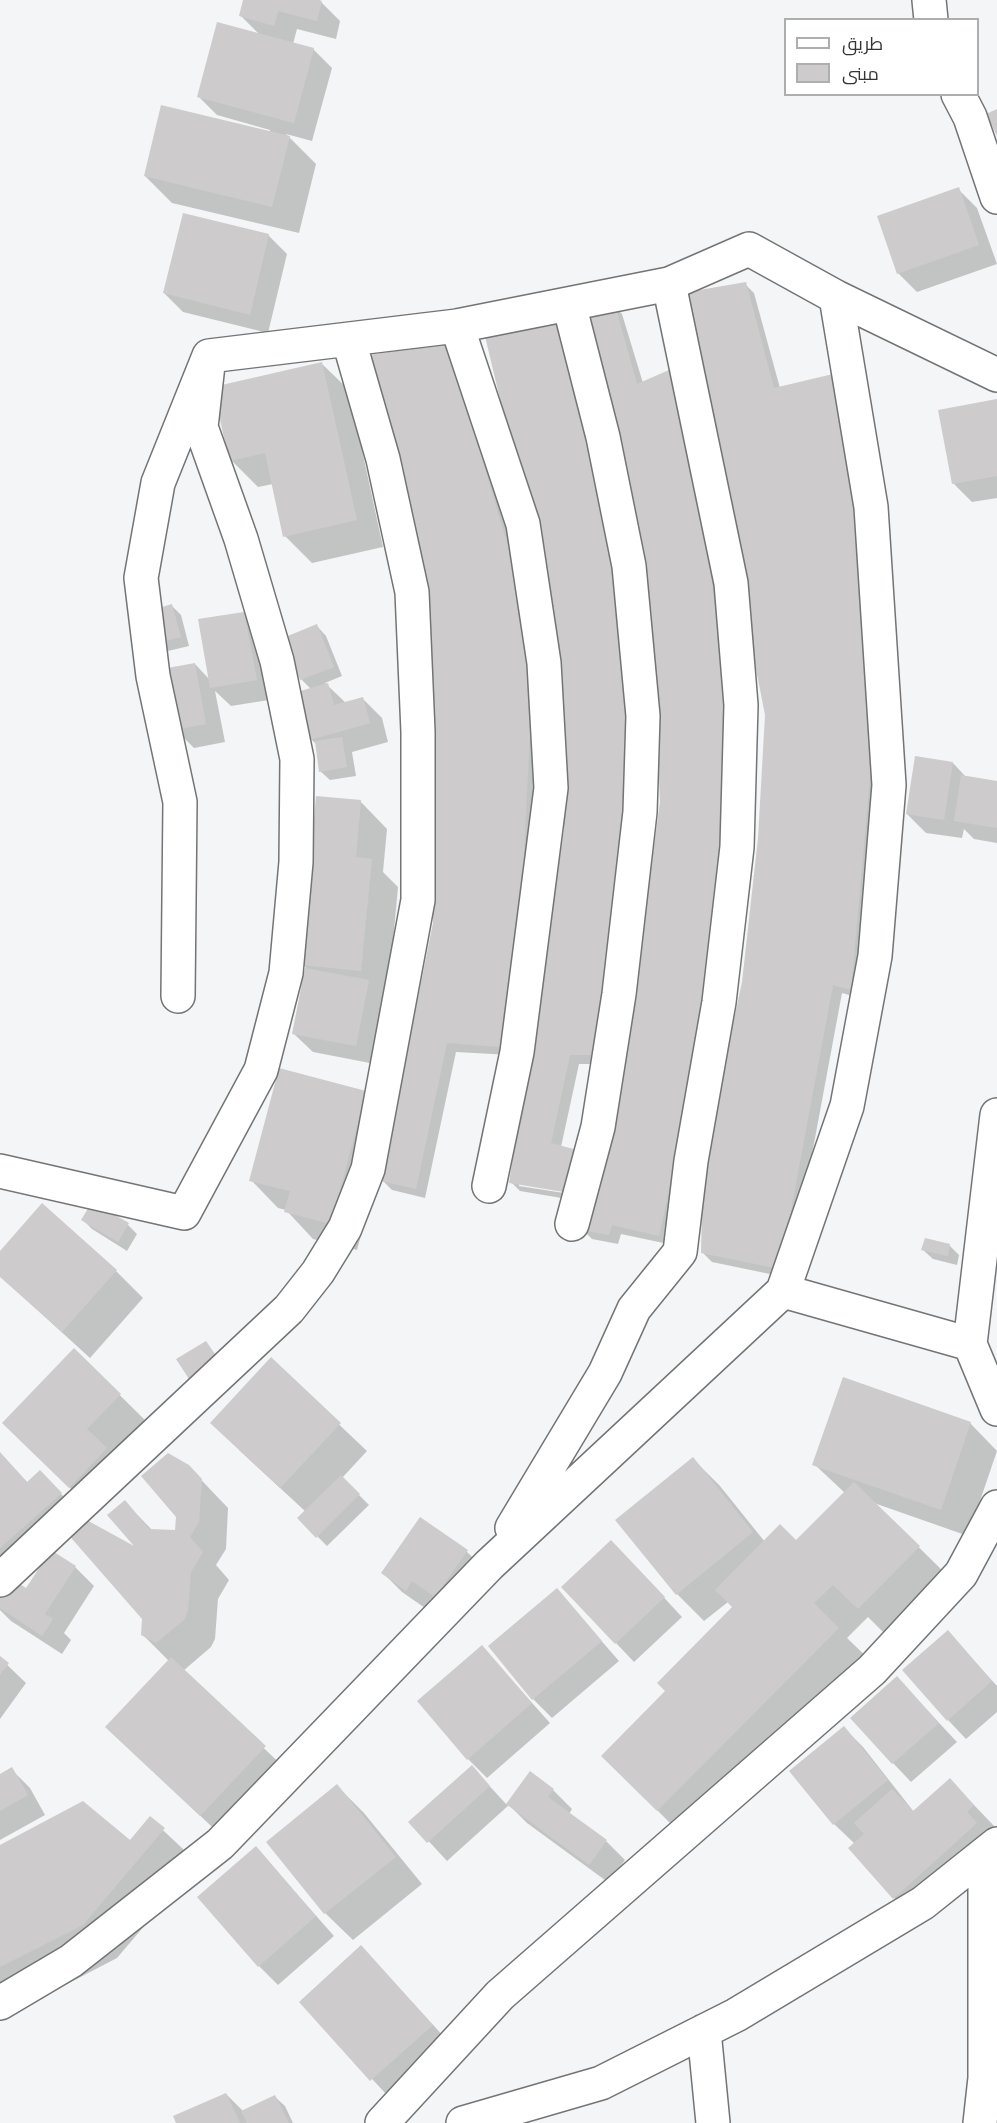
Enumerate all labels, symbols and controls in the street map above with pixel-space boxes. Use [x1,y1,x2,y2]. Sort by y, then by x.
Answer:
legend [784,18,979,96]
text: طريق [842,33,883,53]
text: مبنى [842,63,879,83]

